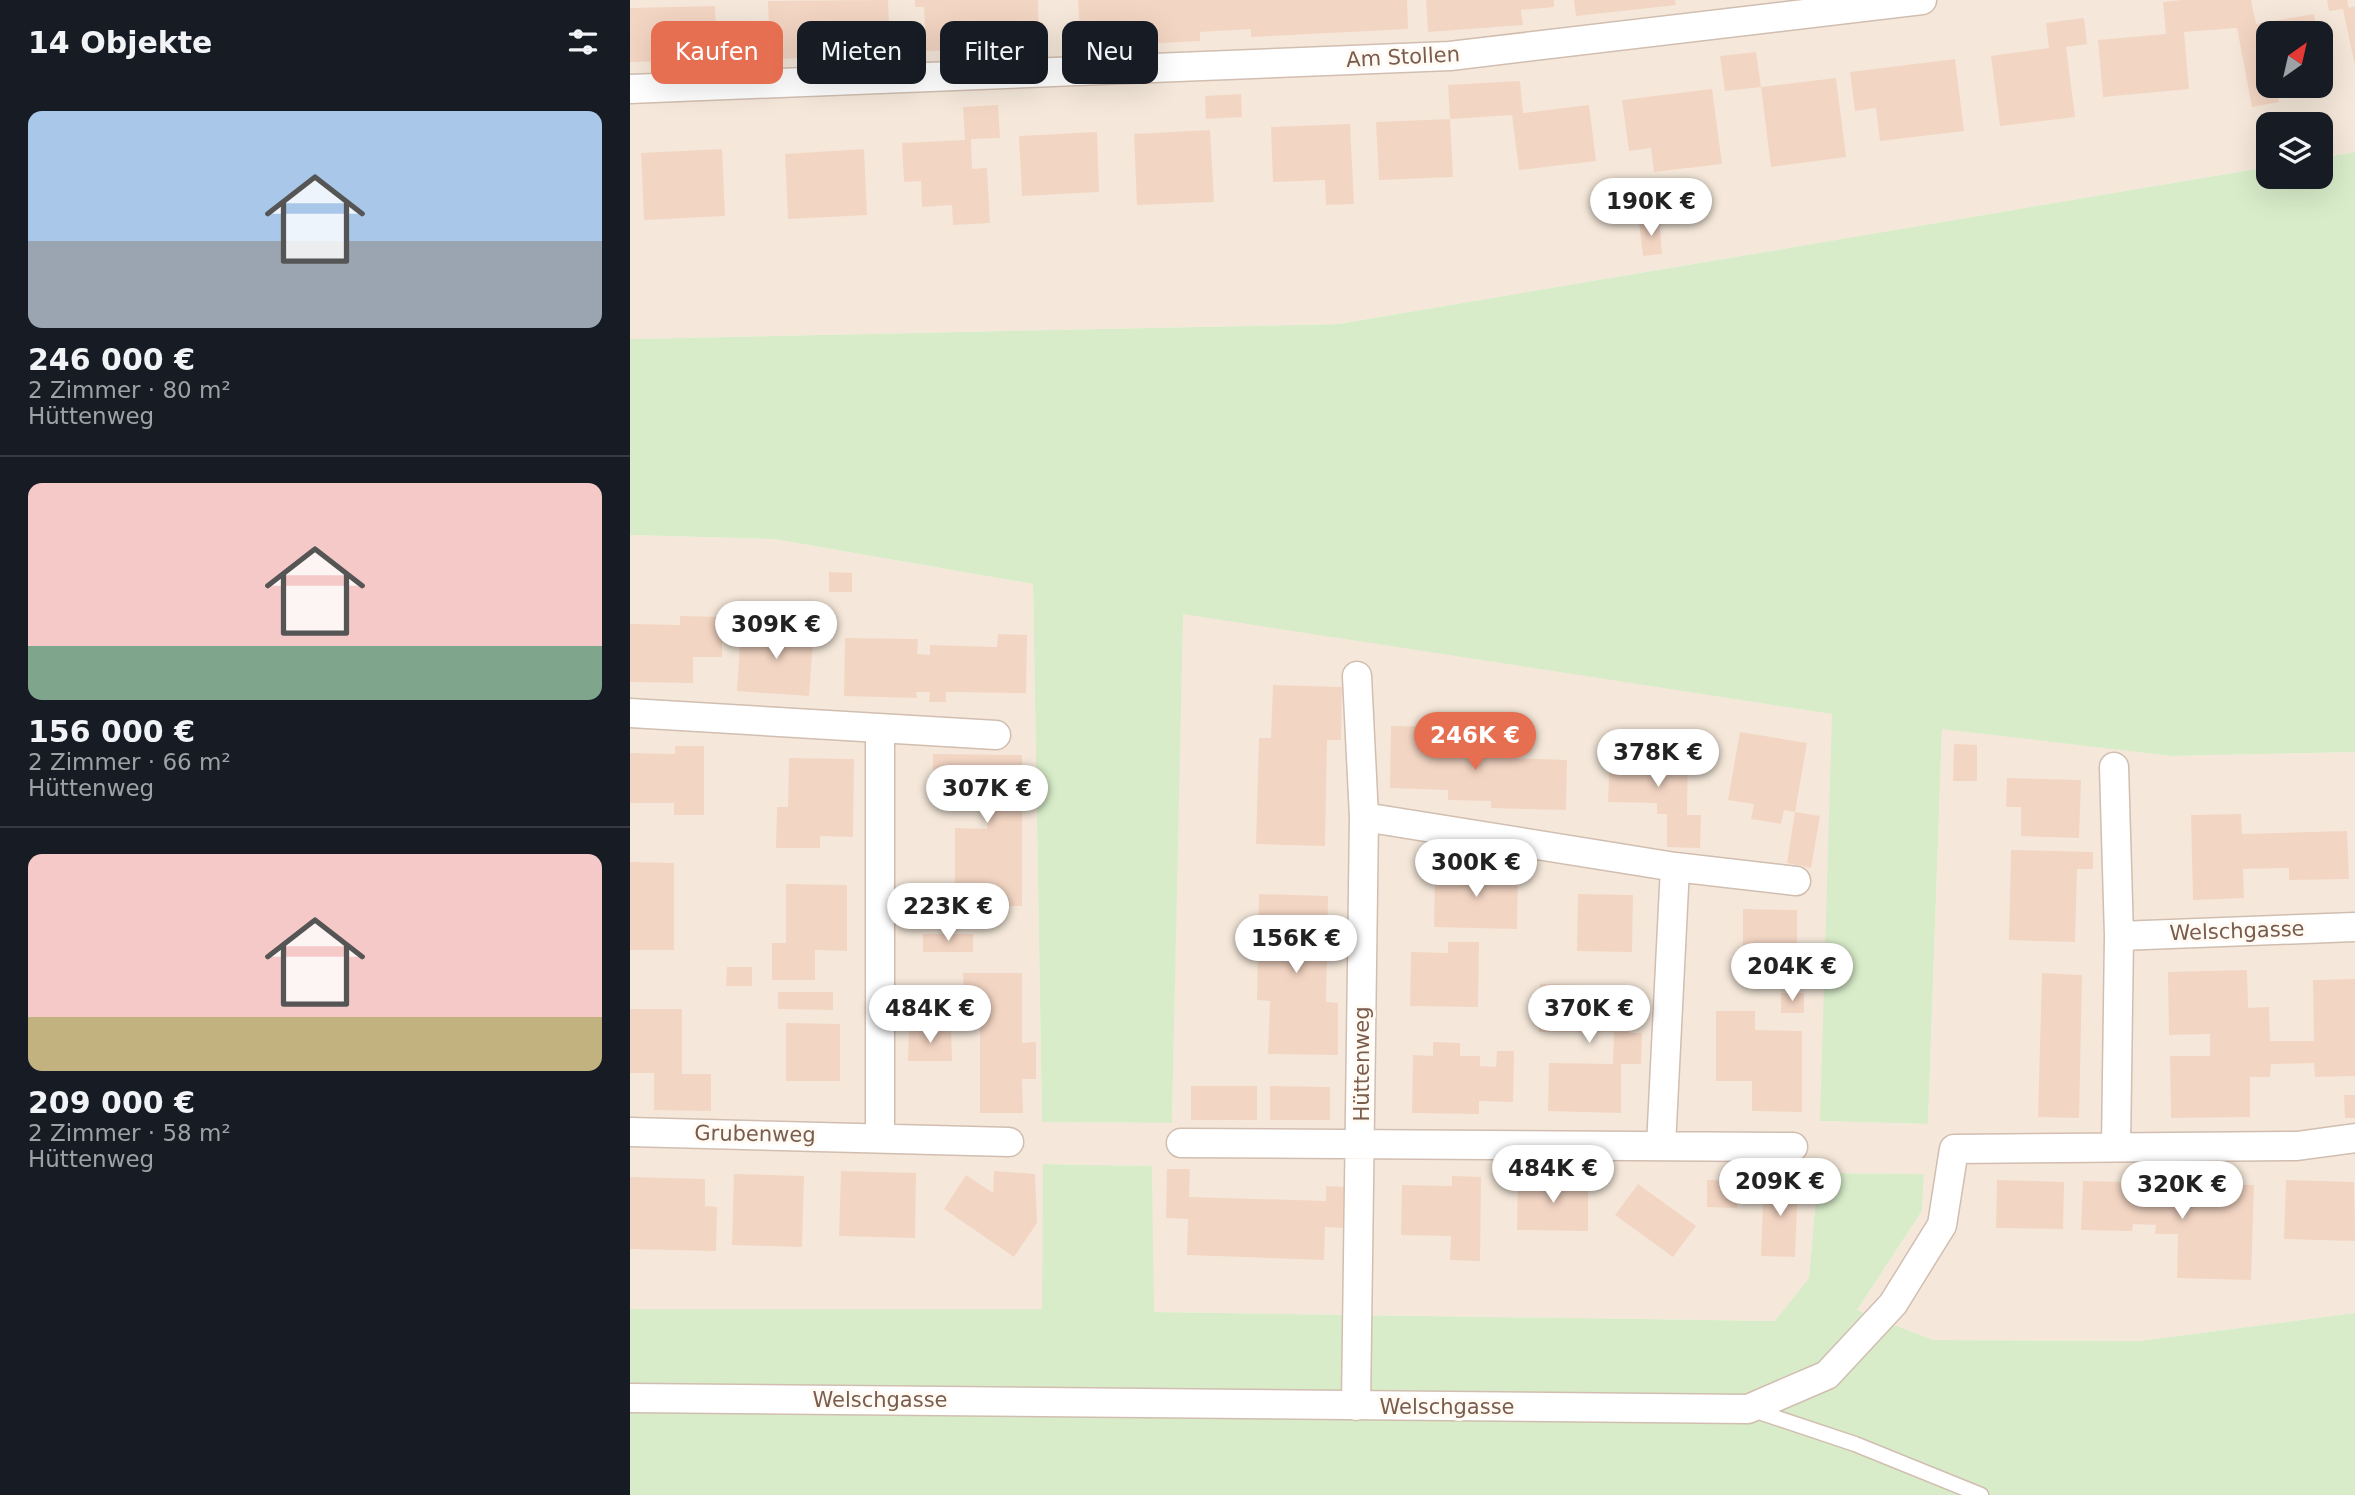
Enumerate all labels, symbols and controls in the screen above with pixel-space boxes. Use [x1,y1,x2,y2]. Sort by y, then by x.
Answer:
chip: Kaufen [651,21,783,84]
chip: Mieten [797,21,926,84]
chip: Filter [940,21,1048,84]
chip: Neu [1062,21,1158,84]
north arrow [2256,21,2333,98]
map controls [2256,21,2333,189]
icon: filters [564,23,602,61]
text: 14 Objekte [28,25,212,60]
street label: Am Stollen [1346,42,1460,72]
button: layers [2256,112,2333,189]
icon: home [252,156,378,282]
pin: 190K € [1594,178,1708,238]
text: 190K € [1606,188,1696,214]
text: 246 000 € [28,342,195,377]
text: 2 Zimmer · 80 m² [28,377,231,403]
text: Hüttenweg [28,403,154,429]
icon: home [252,528,378,654]
pin: 309K € [719,602,833,661]
text: 309K € [731,611,821,637]
pin: 246K € [1418,712,1532,772]
text: 156 000 € [28,714,195,749]
text: 246K € [1430,722,1520,748]
pin: 378K € [1601,730,1715,789]
text: 378K € [1613,739,1703,765]
text: 2 Zimmer · 66 m² [28,749,231,775]
pin: 307K € [930,766,1044,825]
text: Hüttenweg [28,775,154,801]
text: 307K € [942,775,1032,801]
pin: 300K € [1419,839,1533,899]
text: 300K € [1431,849,1521,875]
pin: 223K € [891,884,1005,943]
text: 223K € [903,893,993,919]
icon: home [252,899,378,1025]
pin: 156K € [1239,916,1353,975]
street label: Welschgasse [2169,917,2305,945]
text: 156K € [1251,925,1341,951]
pin: 204K € [1735,944,1849,1003]
text: 204K € [1747,953,1837,979]
pin: 484K € [873,986,987,1045]
pin: 370K € [1532,986,1646,1045]
text: 484K € [885,995,975,1021]
text: 370K € [1544,995,1634,1021]
street label: Hüttenweg [1350,1006,1374,1122]
text: 209 000 € [28,1085,195,1120]
text: 2 Zimmer · 58 m² [28,1120,231,1146]
street label: Grubenweg [694,1121,816,1147]
text: Hüttenweg [28,1146,154,1172]
pin: 484K € [1496,1146,1610,1205]
text: 484K € [1508,1155,1598,1181]
pin: 209K € [1723,1158,1837,1218]
pin: 320K € [2125,1162,2239,1221]
text: 209K € [1735,1168,1825,1194]
text: 320K € [2137,1171,2227,1197]
street label: Welschgasse [812,1388,948,1412]
street label: Welschgasse [1379,1395,1515,1419]

